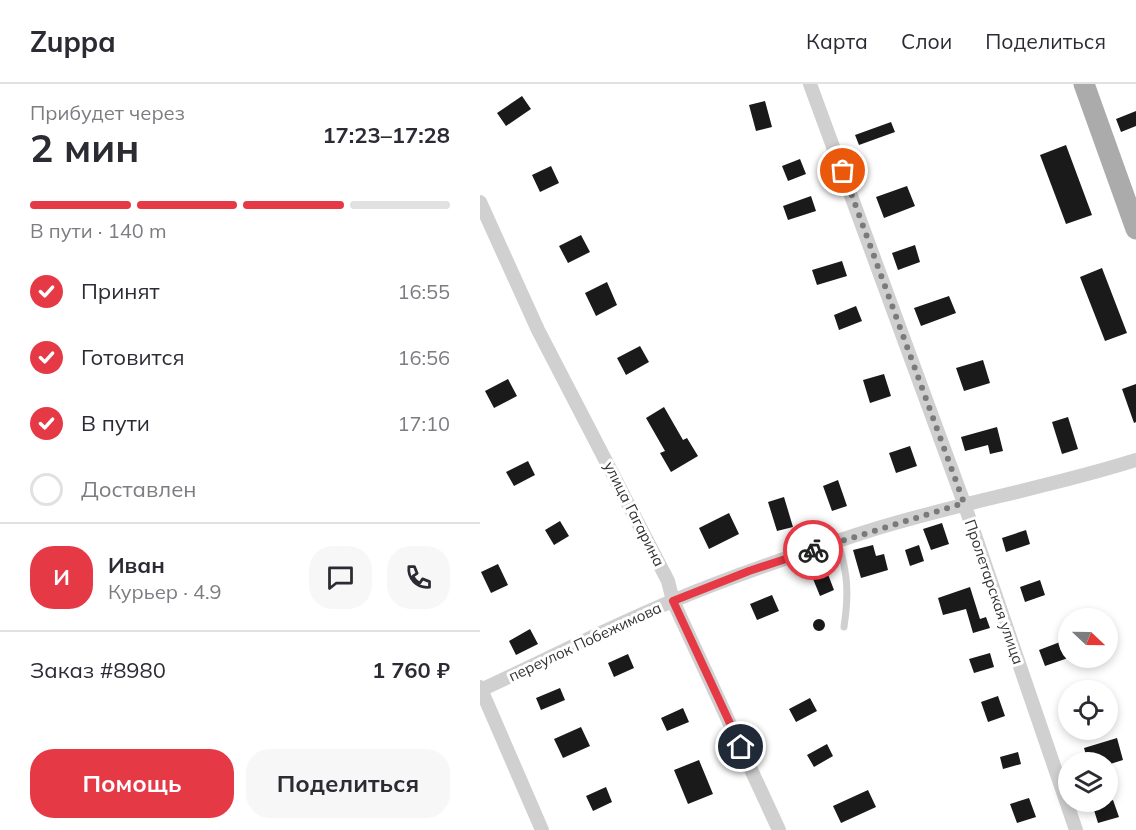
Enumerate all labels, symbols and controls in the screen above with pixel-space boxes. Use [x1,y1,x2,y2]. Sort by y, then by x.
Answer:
text: Zuppa [30,24,116,59]
text: Карта [806,28,868,54]
text: Слои [901,28,952,54]
text: Поделиться [985,28,1106,54]
text: Прибудет через [30,100,185,125]
text: 17:23–17:28 [322,121,450,149]
text: 2 мин [30,123,139,172]
pin [817,145,868,196]
icon: bag [826,154,859,187]
text: В пути · 140 m [30,218,166,243]
icon: check [30,275,63,308]
text: Принят [81,277,160,305]
text: 16:55 [397,279,450,304]
icon: check [30,341,63,374]
text: Готовится [81,343,185,371]
text: 16:56 [397,345,450,370]
icon: check [30,407,63,440]
text: В пути [81,409,150,437]
text: 17:10 [397,411,450,436]
street label: улица Гагарина [600,458,669,569]
text: Доставлен [81,475,197,503]
street label: Пролетарская улица [961,517,1028,667]
courier [783,520,843,580]
icon: bike [797,534,830,567]
button: chat [309,546,372,609]
button: phone [387,546,450,609]
text: Иван [108,551,165,579]
text: И [53,563,70,591]
text: Курьер · 4.9 [108,579,222,604]
street label: переулок Побежимова [505,598,664,685]
north arrow [1058,608,1118,668]
map controls [1058,608,1118,812]
text: Заказ #8980 [30,656,166,684]
text: 1 760 ₽ [372,656,450,684]
button: locate [1058,680,1118,740]
pin [715,721,766,772]
icon: home [724,730,757,763]
button: Помощь [30,749,234,818]
button: Поделиться [246,749,450,818]
button: layers [1058,752,1118,812]

